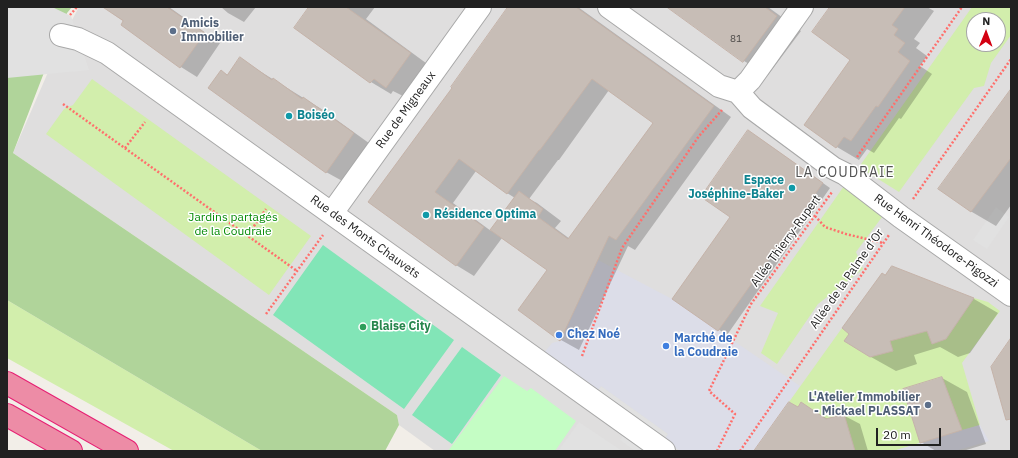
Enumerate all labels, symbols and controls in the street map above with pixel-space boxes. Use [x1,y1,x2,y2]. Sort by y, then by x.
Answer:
north arrow [966,12,1006,52]
text: N [982,14,990,28]
place label: Amicis Immobilier [181,17,244,45]
marker: Amicis Immobilier [168,26,178,36]
house number: 81 [730,33,742,45]
street label: Rue de Migneaux [373,69,439,151]
place label: Boiséo [297,109,335,123]
marker: Boiséo [284,111,294,121]
district label: LA COUDRAIE [795,165,895,181]
place label: Espace Joséphine-Baker [688,174,784,202]
marker: Espace Joséphine-Baker [787,183,797,193]
street label: Rue Henri Théodore-Pigozzi [871,191,1001,291]
street label: Rue des Monts Chauvets [307,192,423,282]
street label: Allée Thierry-Rupert [748,192,824,290]
place label: Résidence Optima [434,208,536,222]
marker: Résidence Optima [421,210,431,220]
park label: Jardins partagés de la Coudraie [188,211,278,239]
street label: Allée de la Palme d’Or [807,226,887,332]
place label: Blaise City [371,320,431,334]
marker: Blaise City [358,322,368,332]
place label: Chez Noé [567,328,620,342]
marker: Chez Noé [554,330,564,340]
place label: Marché de la Coudraie [674,332,738,360]
marker: Marché de la Coudraie [661,341,671,351]
place label: L'Atelier Immobilier - Mickael PLASSAT [809,391,920,419]
marker: L'Atelier Immobilier - Mickael PLASSAT [923,400,933,410]
scale bar [878,420,943,446]
text: 20 m [883,427,911,442]

